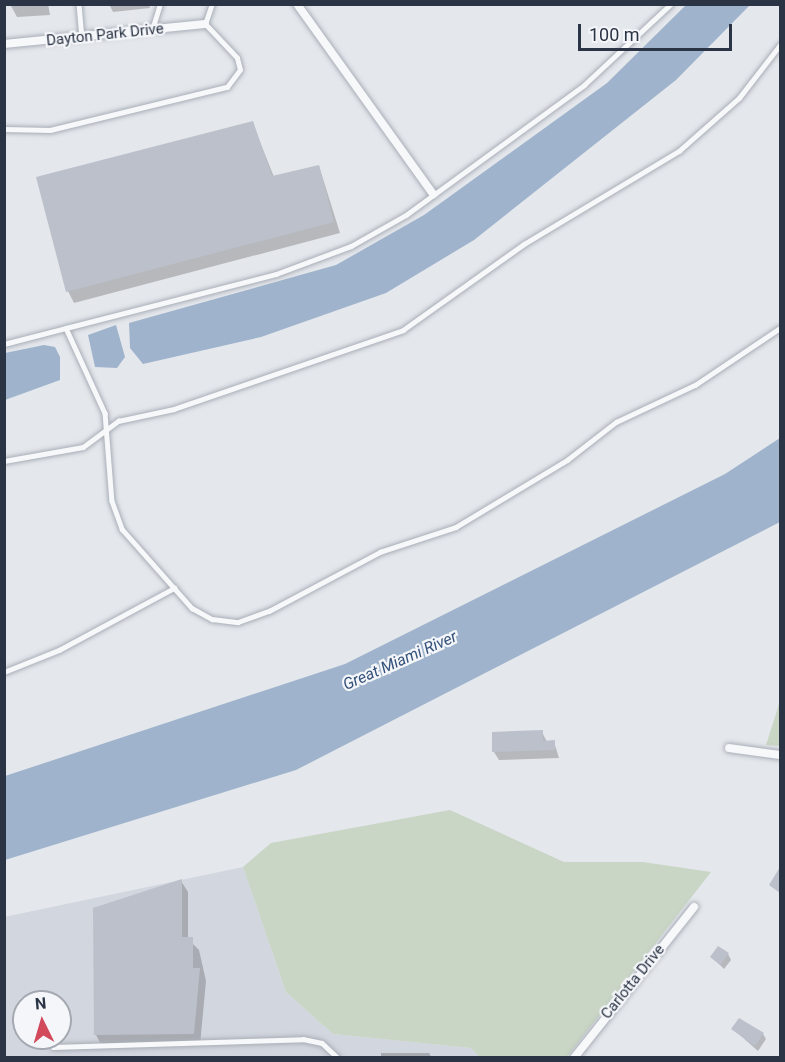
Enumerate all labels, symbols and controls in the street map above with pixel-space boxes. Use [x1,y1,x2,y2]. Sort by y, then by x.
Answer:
scale bar [581,12,736,50]
street label: Dayton Park Drive [45,20,165,50]
text: 100 m [589,24,640,45]
water label: Great Miami River [340,627,460,695]
street label: Carlotta Drive [597,941,669,1023]
north arrow [12,990,72,1050]
text: N [34,994,47,1014]

